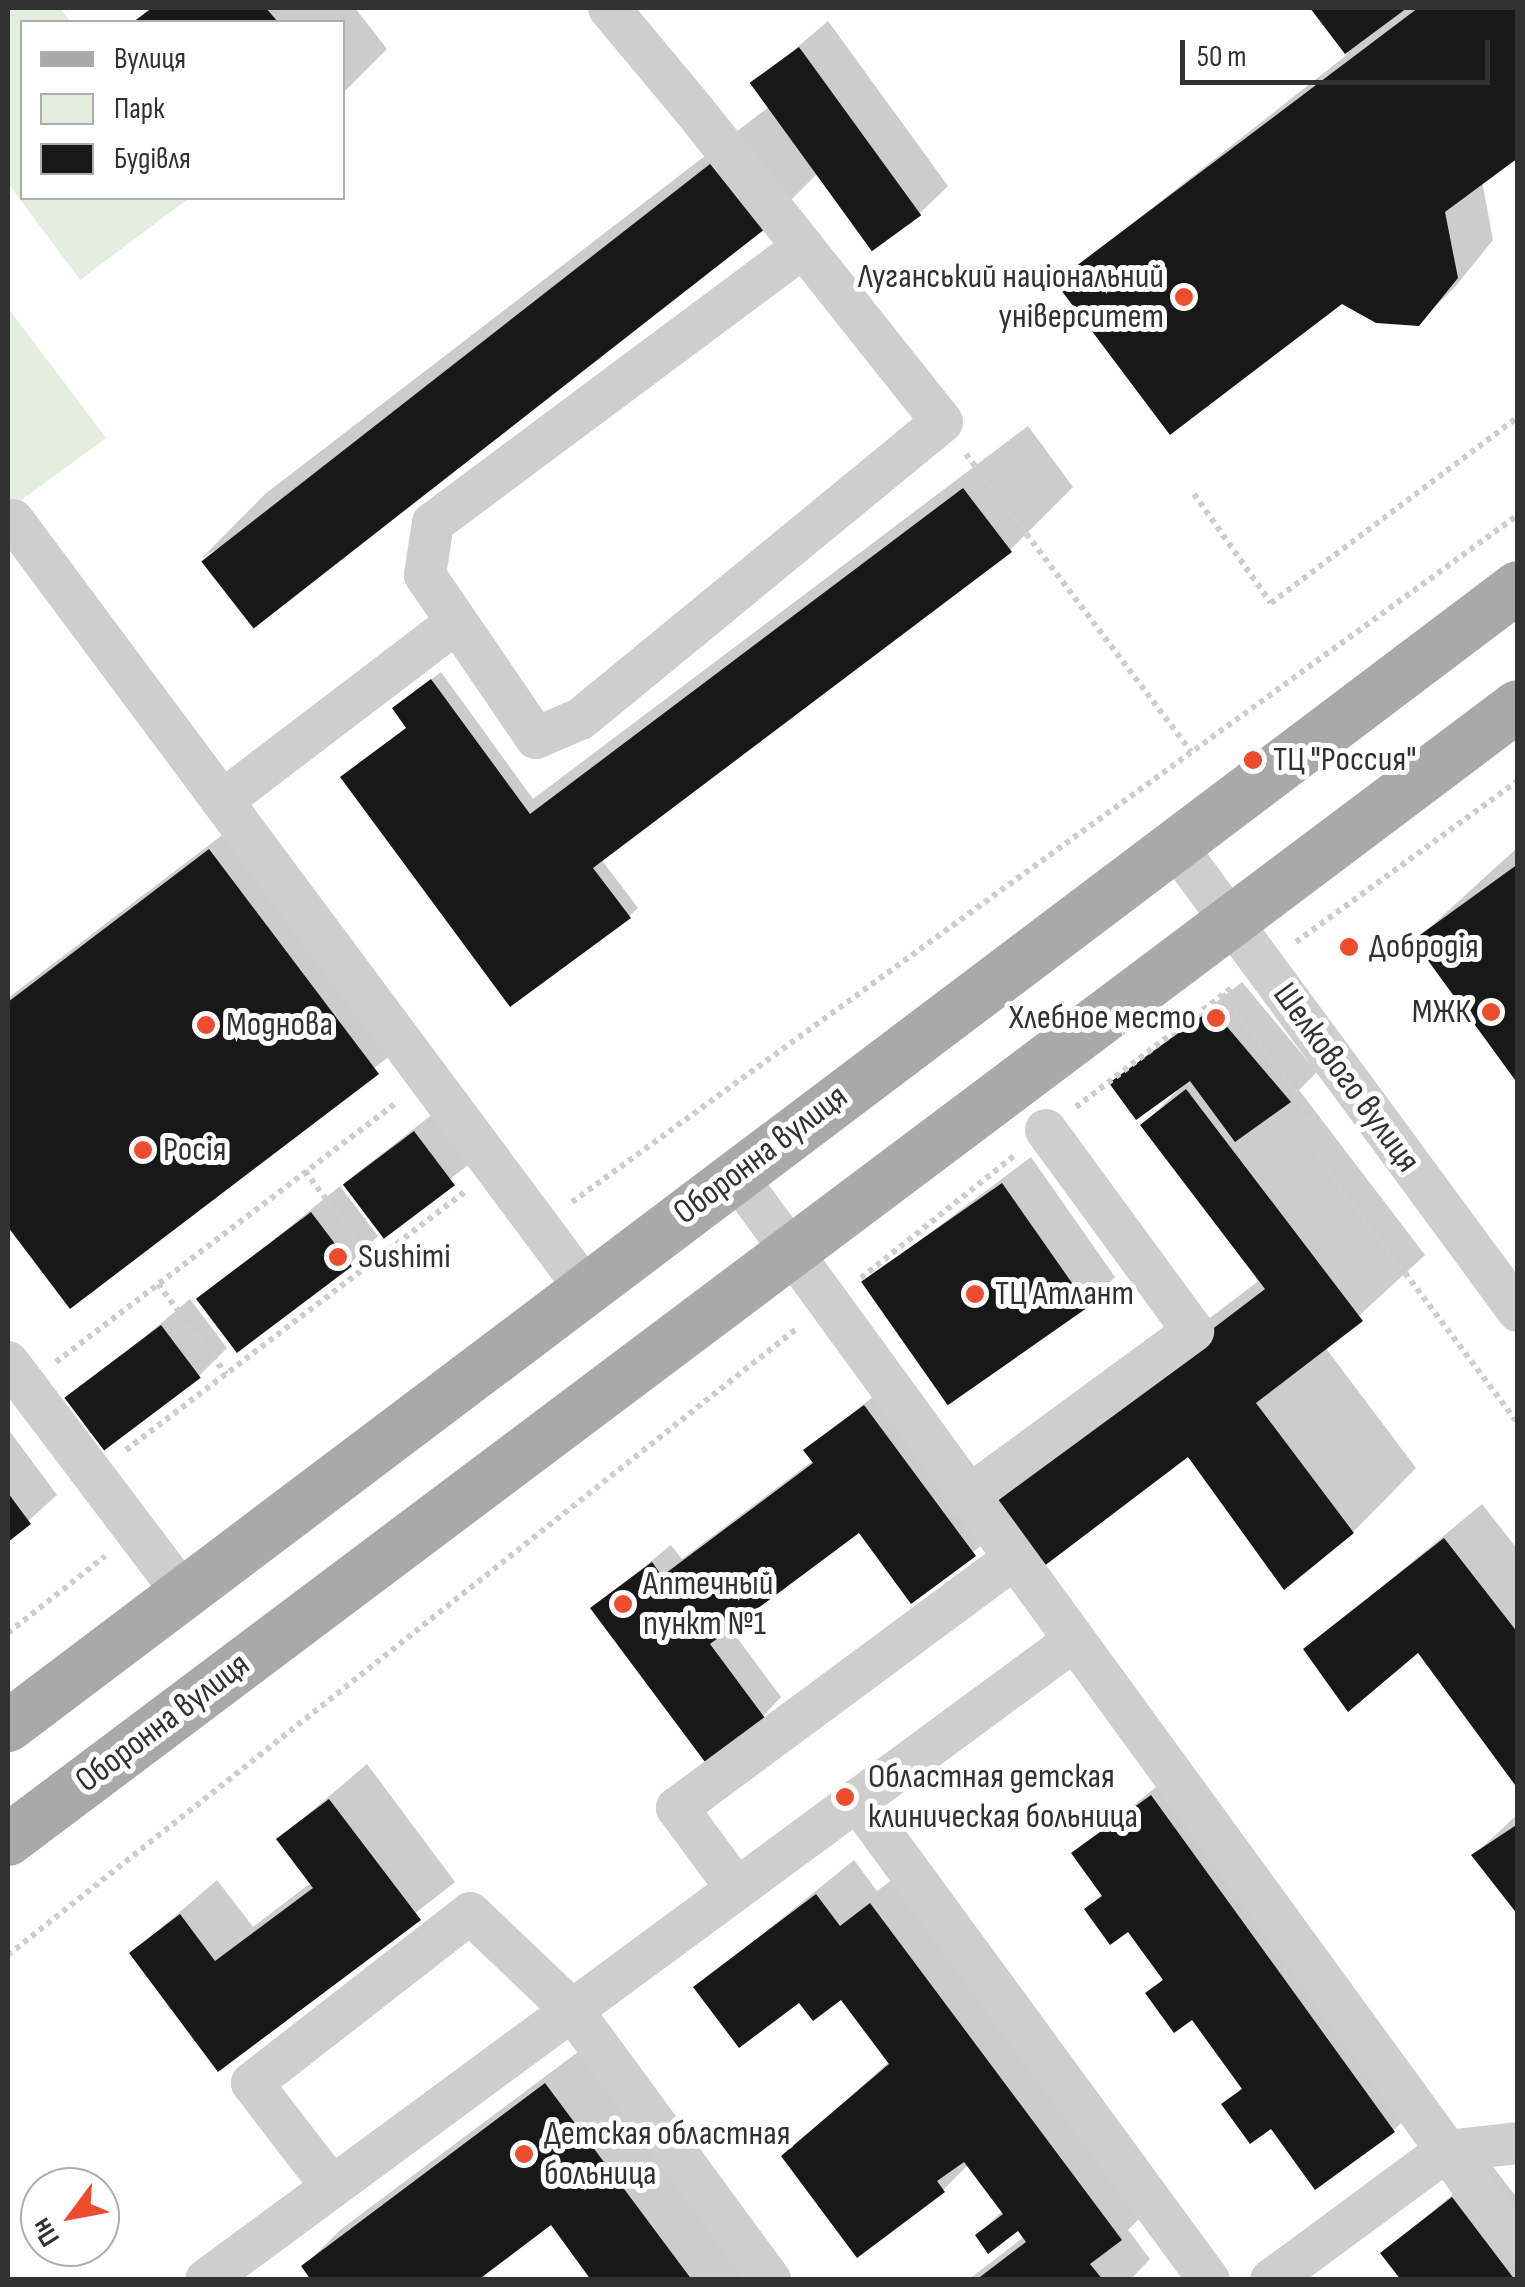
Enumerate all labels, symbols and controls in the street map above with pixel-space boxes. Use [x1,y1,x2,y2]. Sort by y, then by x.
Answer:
legend [20,20,345,200]
scale bar [1185,20,1495,82]
text: 50 m [1197,39,1246,75]
text: Вулиця [114,41,186,77]
text: Парк [114,91,165,127]
text: Будівля [114,141,191,177]
place label: Луганський національний університет [858,256,1164,338]
marker: Луганський національний університет [1173,286,1195,308]
place label: ТЦ "Россия" [1273,739,1416,781]
marker: ТЦ "Россия" [1242,749,1264,771]
place label: Добродія [1369,926,1479,968]
marker: Добродія [1338,936,1360,958]
street label: Шелкового вулиця [1263,975,1429,1181]
place label: МЖК [1412,991,1471,1033]
place label: Хлебное место [1009,997,1196,1039]
marker: МЖК [1480,1001,1502,1023]
place label: Моднова [226,1004,333,1046]
marker: Хлебное место [1205,1007,1227,1029]
marker: Моднова [195,1014,217,1036]
street label: Оборонна вулиця [666,1076,856,1234]
place label: Росія [163,1129,227,1171]
marker: Росія [132,1139,154,1161]
place label: Sushimi [358,1236,451,1278]
marker: Sushimi [327,1246,349,1268]
place label: ТЦ Атлант [995,1273,1134,1315]
marker: ТЦ Атлант [964,1283,986,1305]
place label: Аптечный пункт №1 [643,1563,773,1645]
marker: Аптечный пункт №1 [612,1593,634,1615]
street label: Оборонна вулиця [68,1644,258,1802]
place label: Областная детская клиническая больница [868,1756,1138,1838]
marker: Областная детская клиническая больница [832,1784,858,1810]
place label: Детская областная больница [544,2113,790,2195]
marker: Детская областная больница [513,2143,535,2165]
north arrow [20,2167,120,2267]
text: Пн [25,2212,67,2252]

